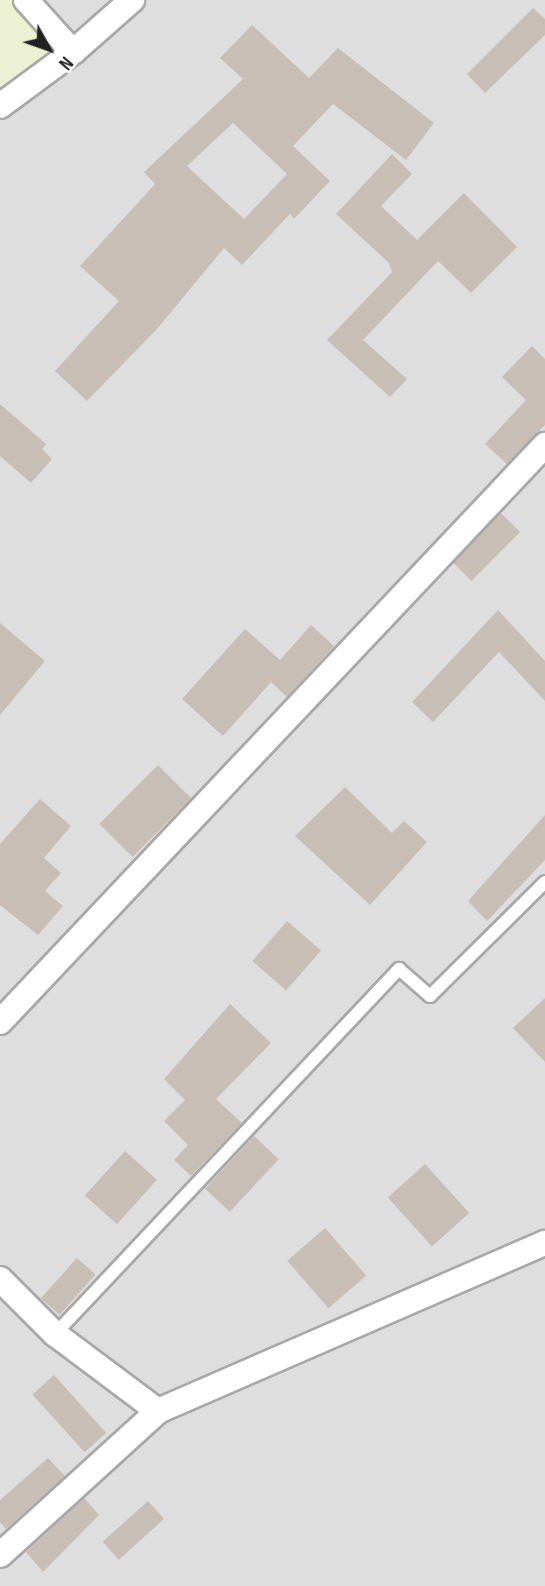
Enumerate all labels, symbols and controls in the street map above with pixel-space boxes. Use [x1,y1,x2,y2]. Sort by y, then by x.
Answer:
north arrow [14,14,84,84]
text: N [53,52,78,74]

